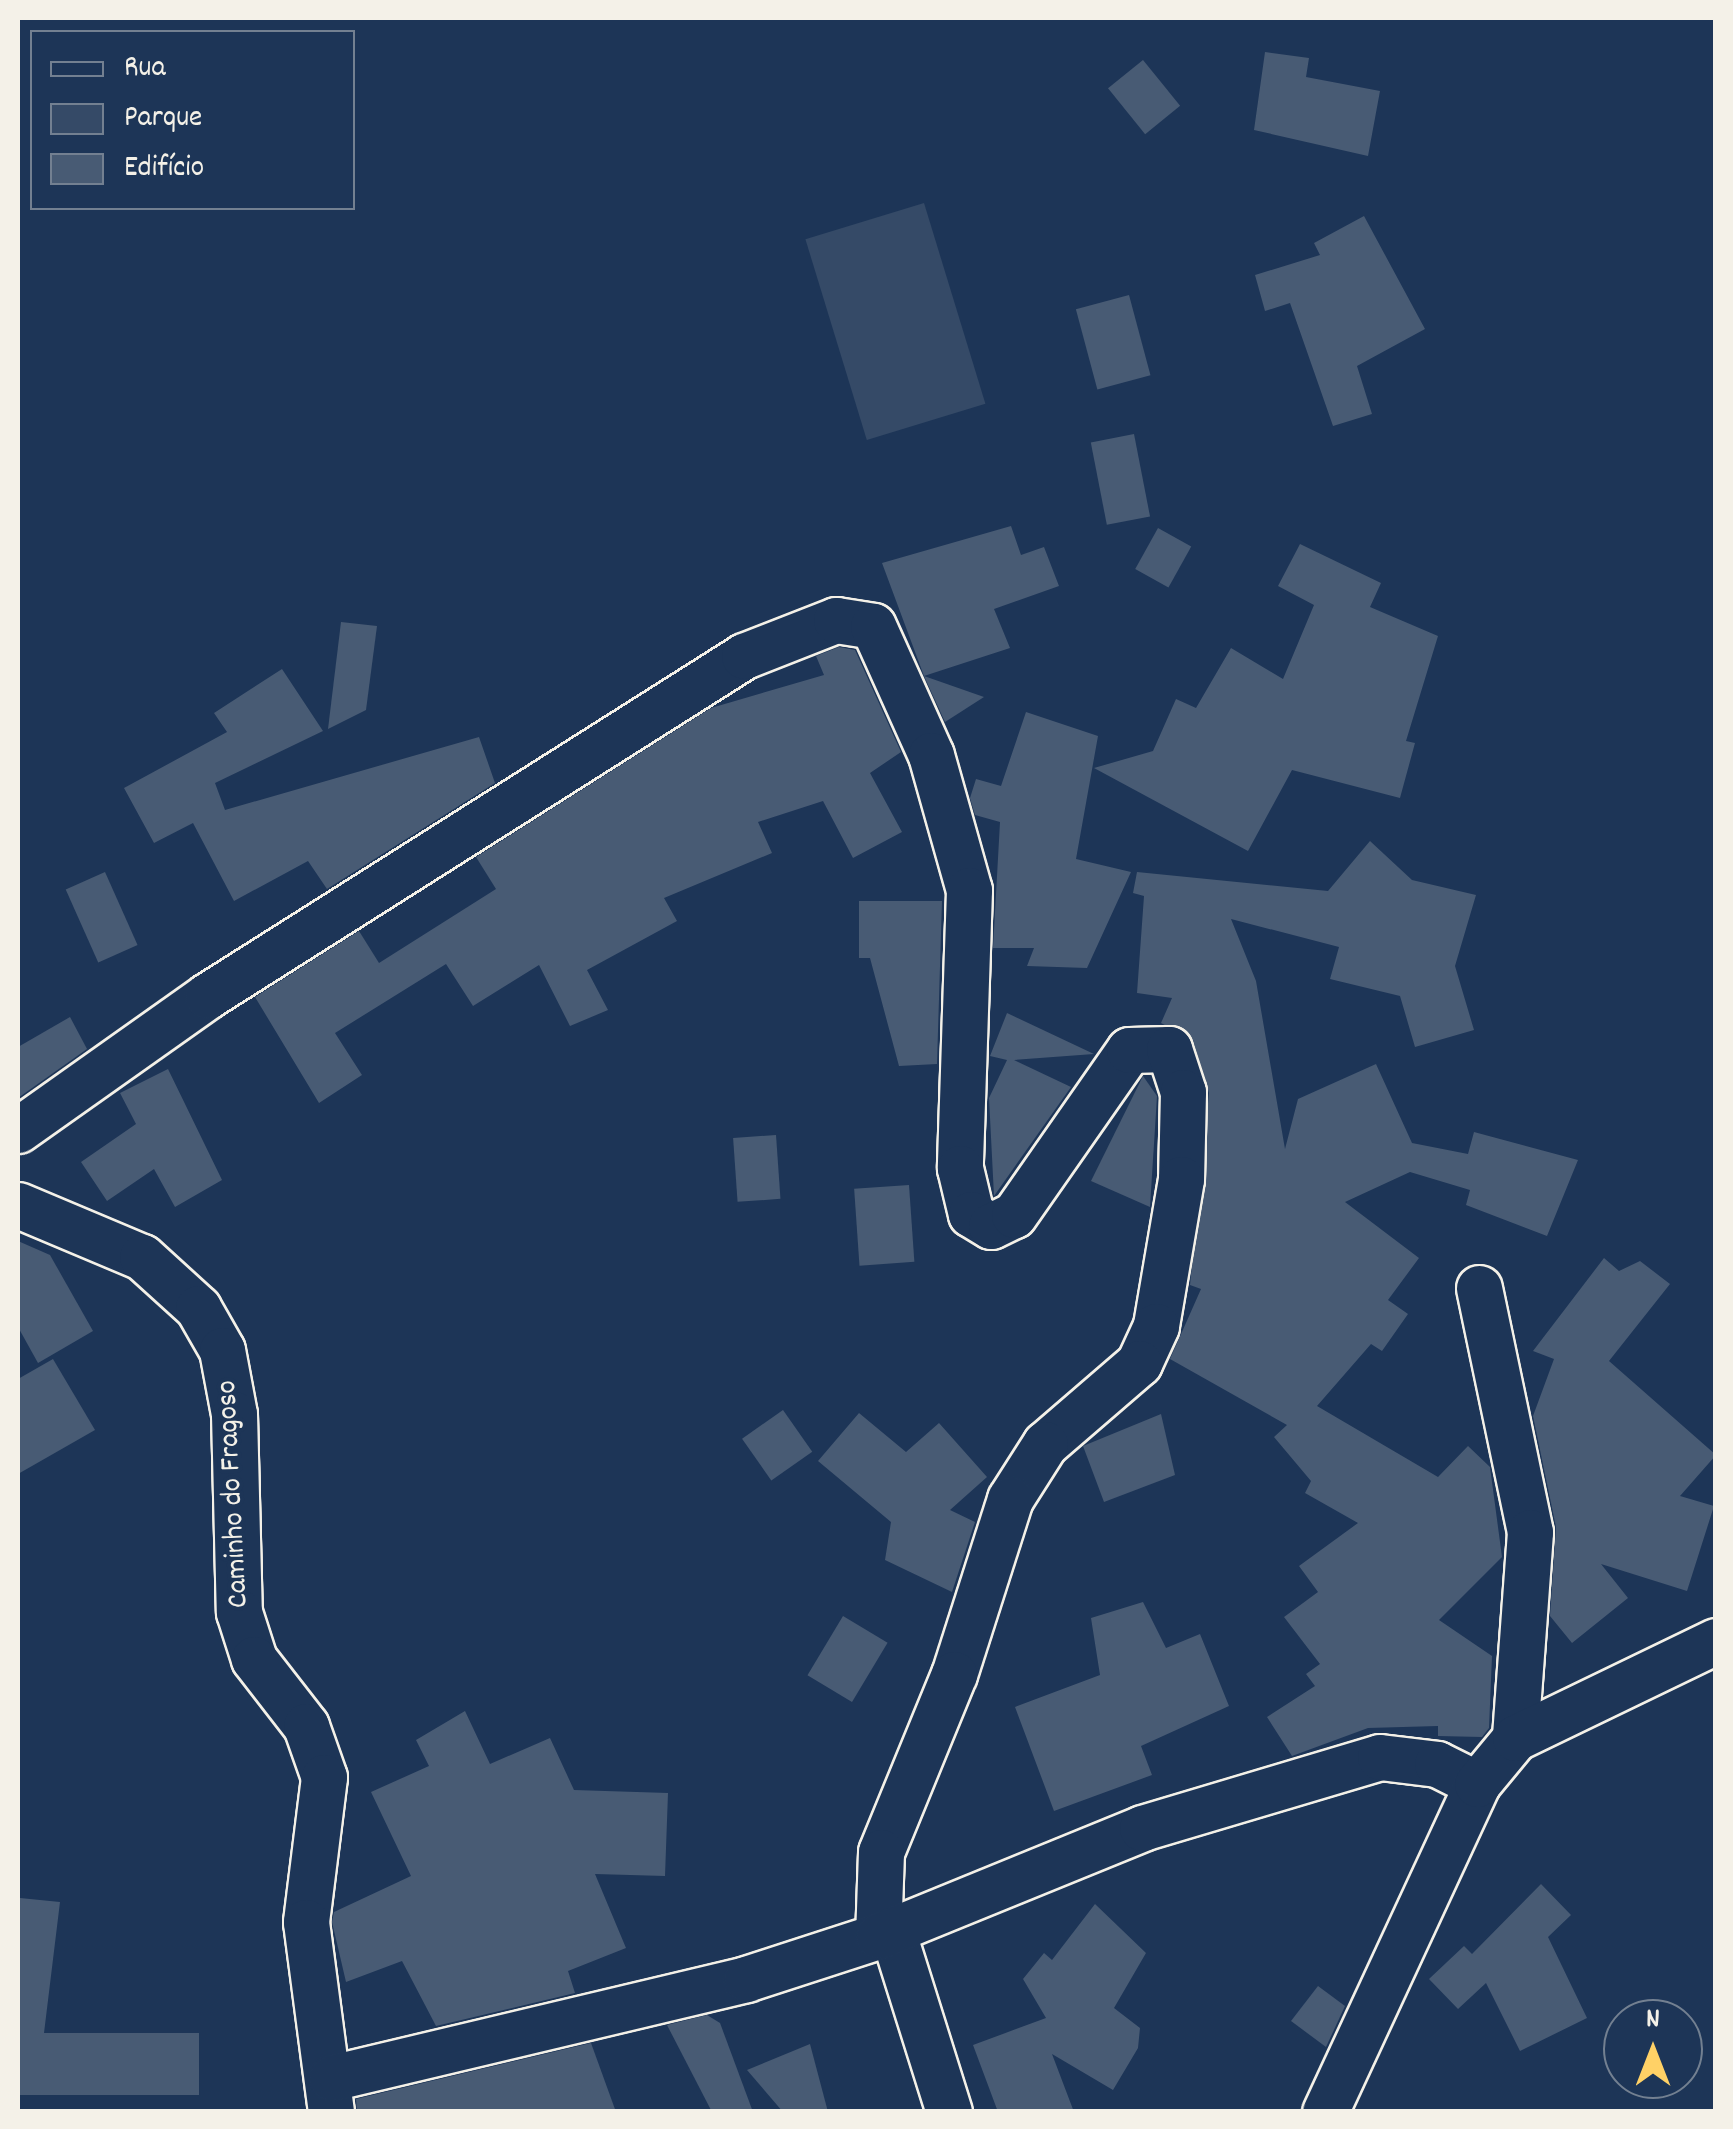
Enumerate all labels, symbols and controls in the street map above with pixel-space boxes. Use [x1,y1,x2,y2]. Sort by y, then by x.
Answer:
legend [30,30,355,210]
text: Rua [124,48,166,91]
text: Parque [124,98,202,141]
text: Edifício [124,148,204,191]
street label: Caminho do Fragoso [211,1379,259,1609]
north arrow [1603,1999,1703,2099]
text: N [1646,2001,1660,2041]

